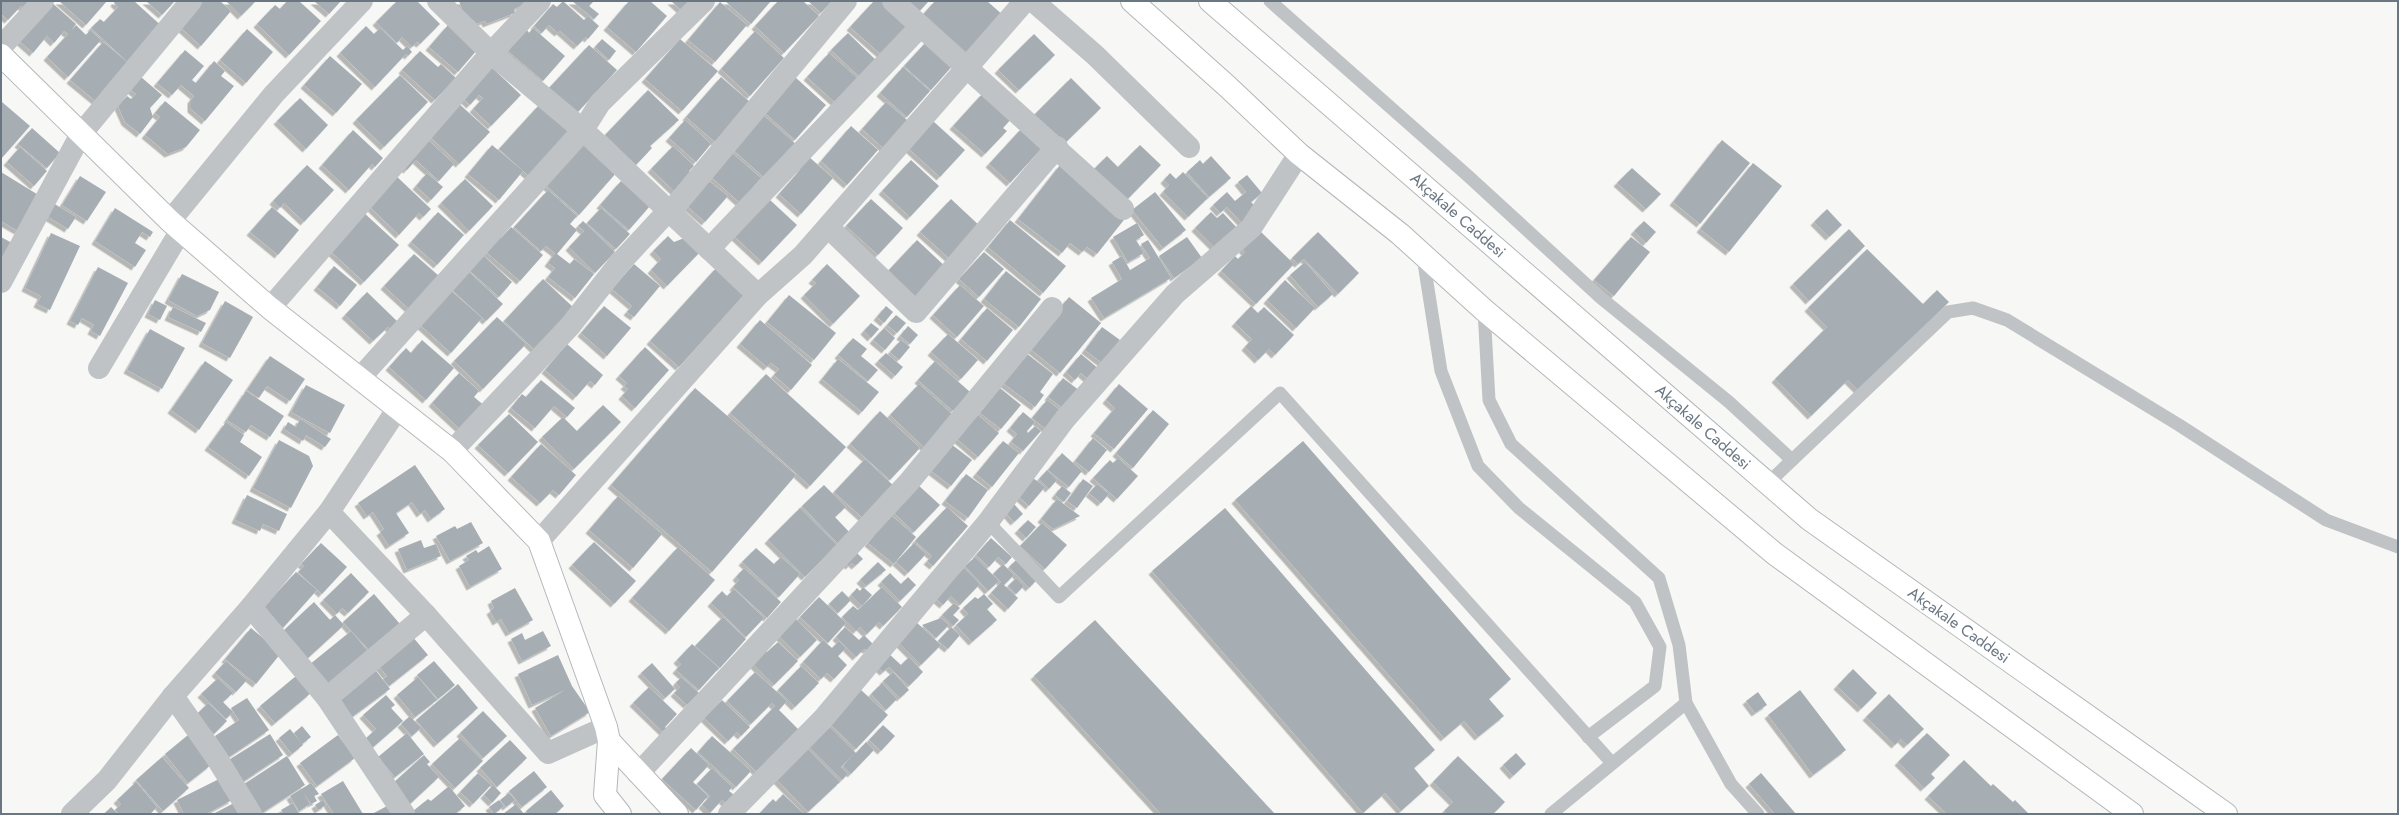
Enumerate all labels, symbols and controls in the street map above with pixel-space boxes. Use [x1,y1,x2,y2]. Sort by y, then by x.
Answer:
street label: Akçakale Caddesi [1405,167,1511,263]
street label: Akçakale Caddesi [1650,379,1756,475]
street label: Akçakale Caddesi [1903,581,2015,669]

